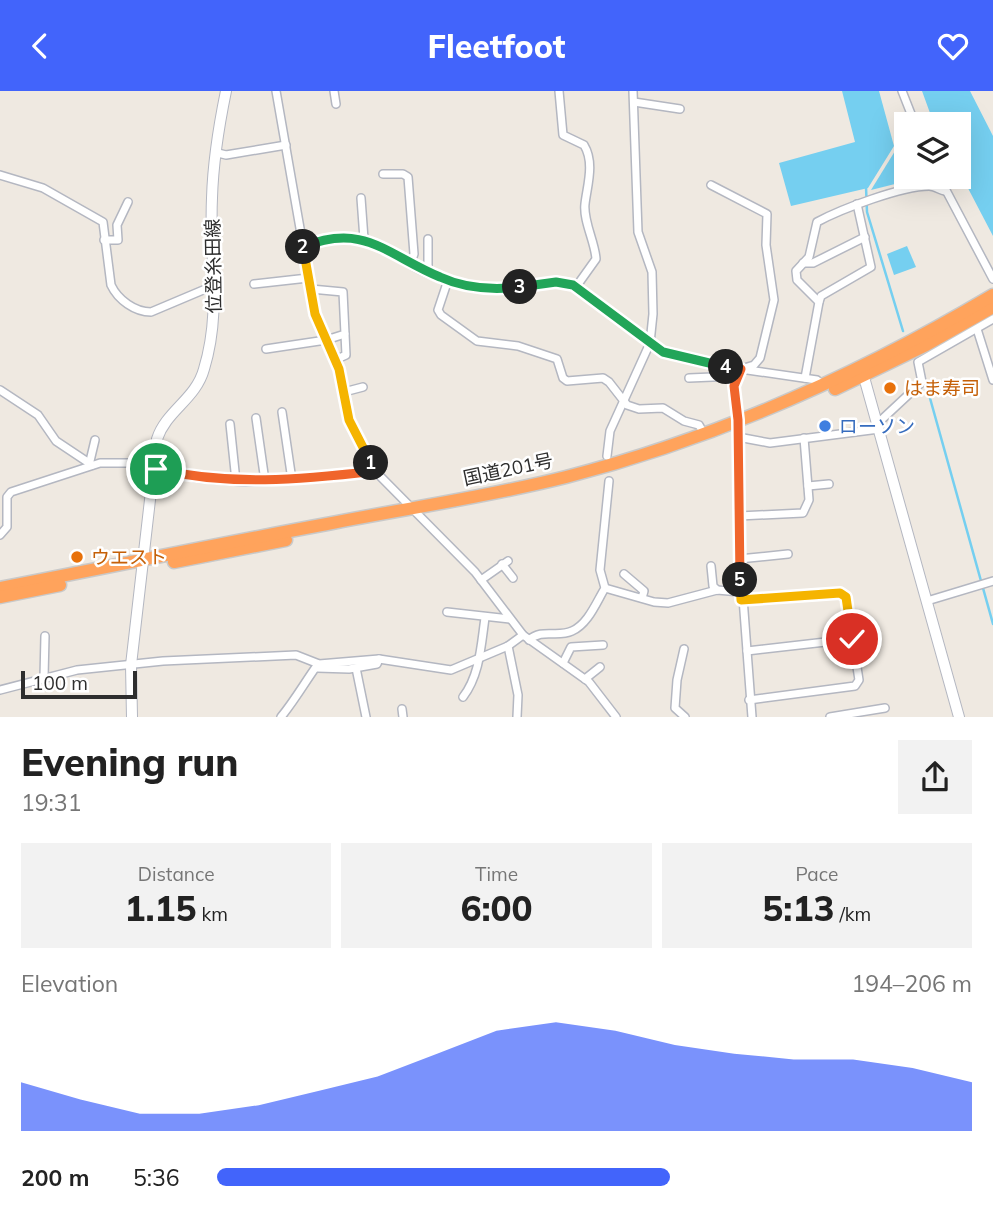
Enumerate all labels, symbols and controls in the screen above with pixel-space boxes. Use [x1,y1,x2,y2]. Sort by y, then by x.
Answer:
text: Fleetfoot [427,26,566,66]
icon: back [21,27,59,65]
icon: heart [934,27,972,65]
map controls [894,112,971,189]
button: layers [894,112,971,189]
street label: 位登糸田線 [200,218,226,314]
pin: 2 [286,229,320,265]
text: 2 [297,234,308,258]
pin: 3 [503,269,538,305]
text: 3 [514,274,525,298]
pin: 4 [708,349,744,385]
text: 4 [720,354,731,378]
place label: はま寿司 [904,376,980,400]
marker: はま寿司 [882,380,898,396]
place label: ローソン [839,414,915,438]
marker: ローソン [817,418,833,434]
pin [126,439,186,499]
pin: 1 [354,445,388,481]
street label: 国道201号 [461,448,555,490]
icon: arrive [137,450,175,488]
text: 1 [365,450,376,474]
place label: ウエスト [91,545,167,569]
marker: ウエスト [69,549,85,565]
pin: 5 [722,563,758,597]
text: 5 [734,567,745,591]
pin [822,609,882,669]
icon: check [833,620,871,658]
scale bar [21,667,136,699]
text: 100 m [32,671,88,695]
text: Evening run [21,738,239,786]
button: share [898,740,972,814]
text: 19:31 [21,788,81,817]
text: Distance [138,862,215,886]
text: Time [475,862,518,886]
text: Pace [795,862,838,886]
text: 1.15 [124,886,197,930]
text: 6:00 [460,886,533,930]
text: 5:13 [762,886,834,930]
text: km [197,902,228,926]
text: /km [834,902,871,926]
text: Elevation [21,969,118,998]
text: 194–206 m [851,969,972,998]
text: 200 m [21,1163,89,1192]
text: 5:36 [133,1163,180,1192]

